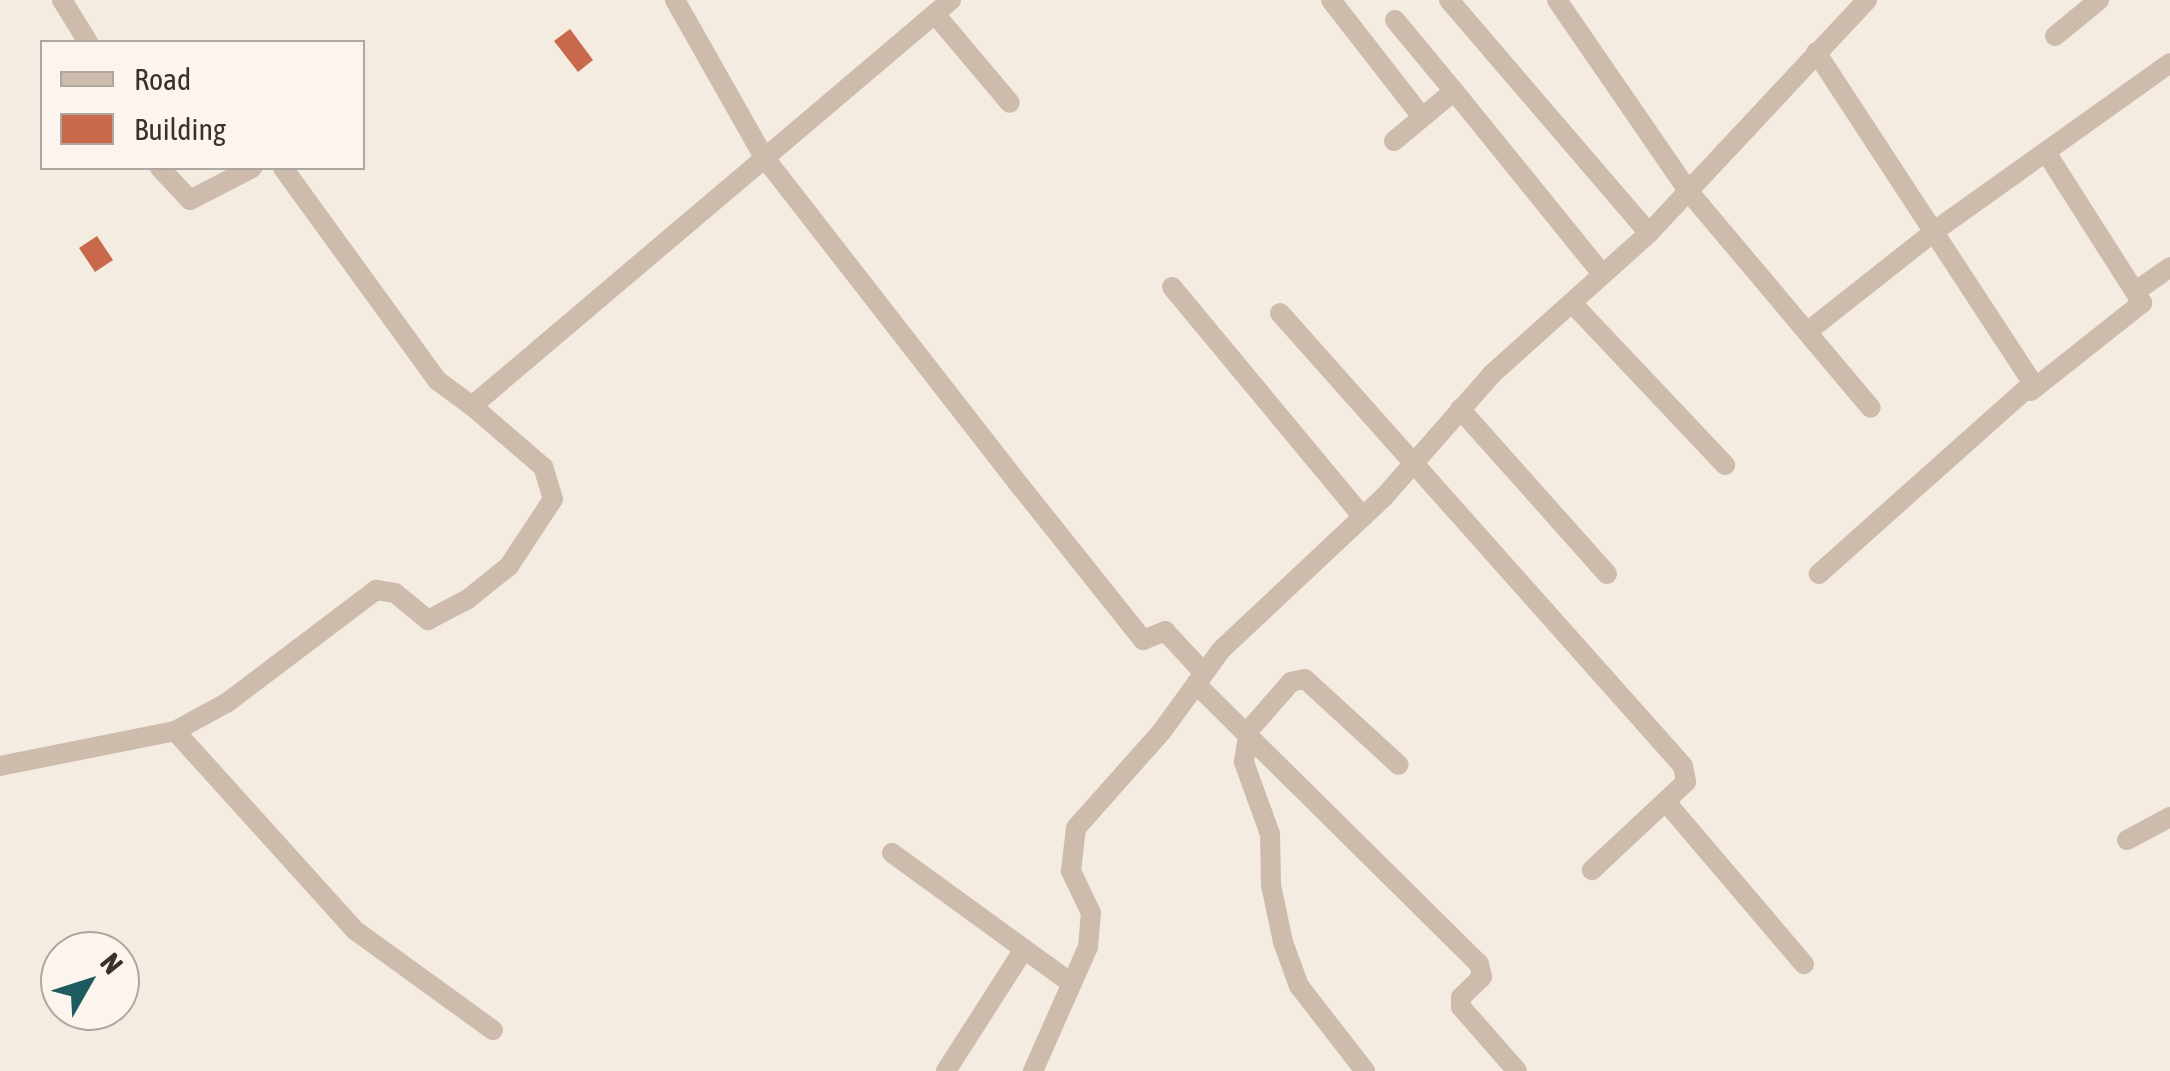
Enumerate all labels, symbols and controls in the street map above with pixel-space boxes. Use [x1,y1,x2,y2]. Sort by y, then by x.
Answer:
legend [40,40,365,170]
text: Road [134,62,191,96]
text: Building [134,112,226,146]
north arrow [40,931,140,1031]
text: N [94,947,129,980]

